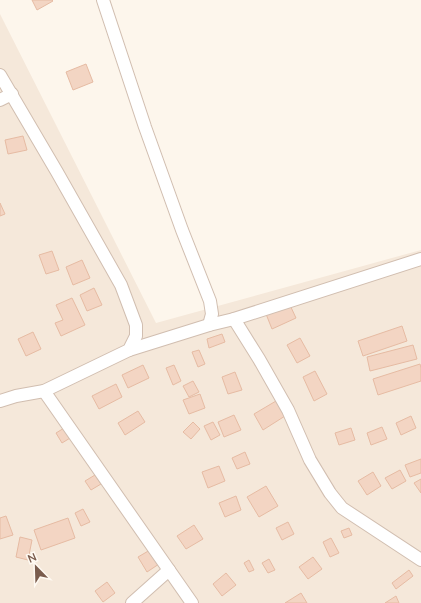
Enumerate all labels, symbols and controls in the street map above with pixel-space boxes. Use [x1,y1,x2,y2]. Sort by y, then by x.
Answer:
north arrow [16,547,56,587]
text: N [26,550,39,566]

